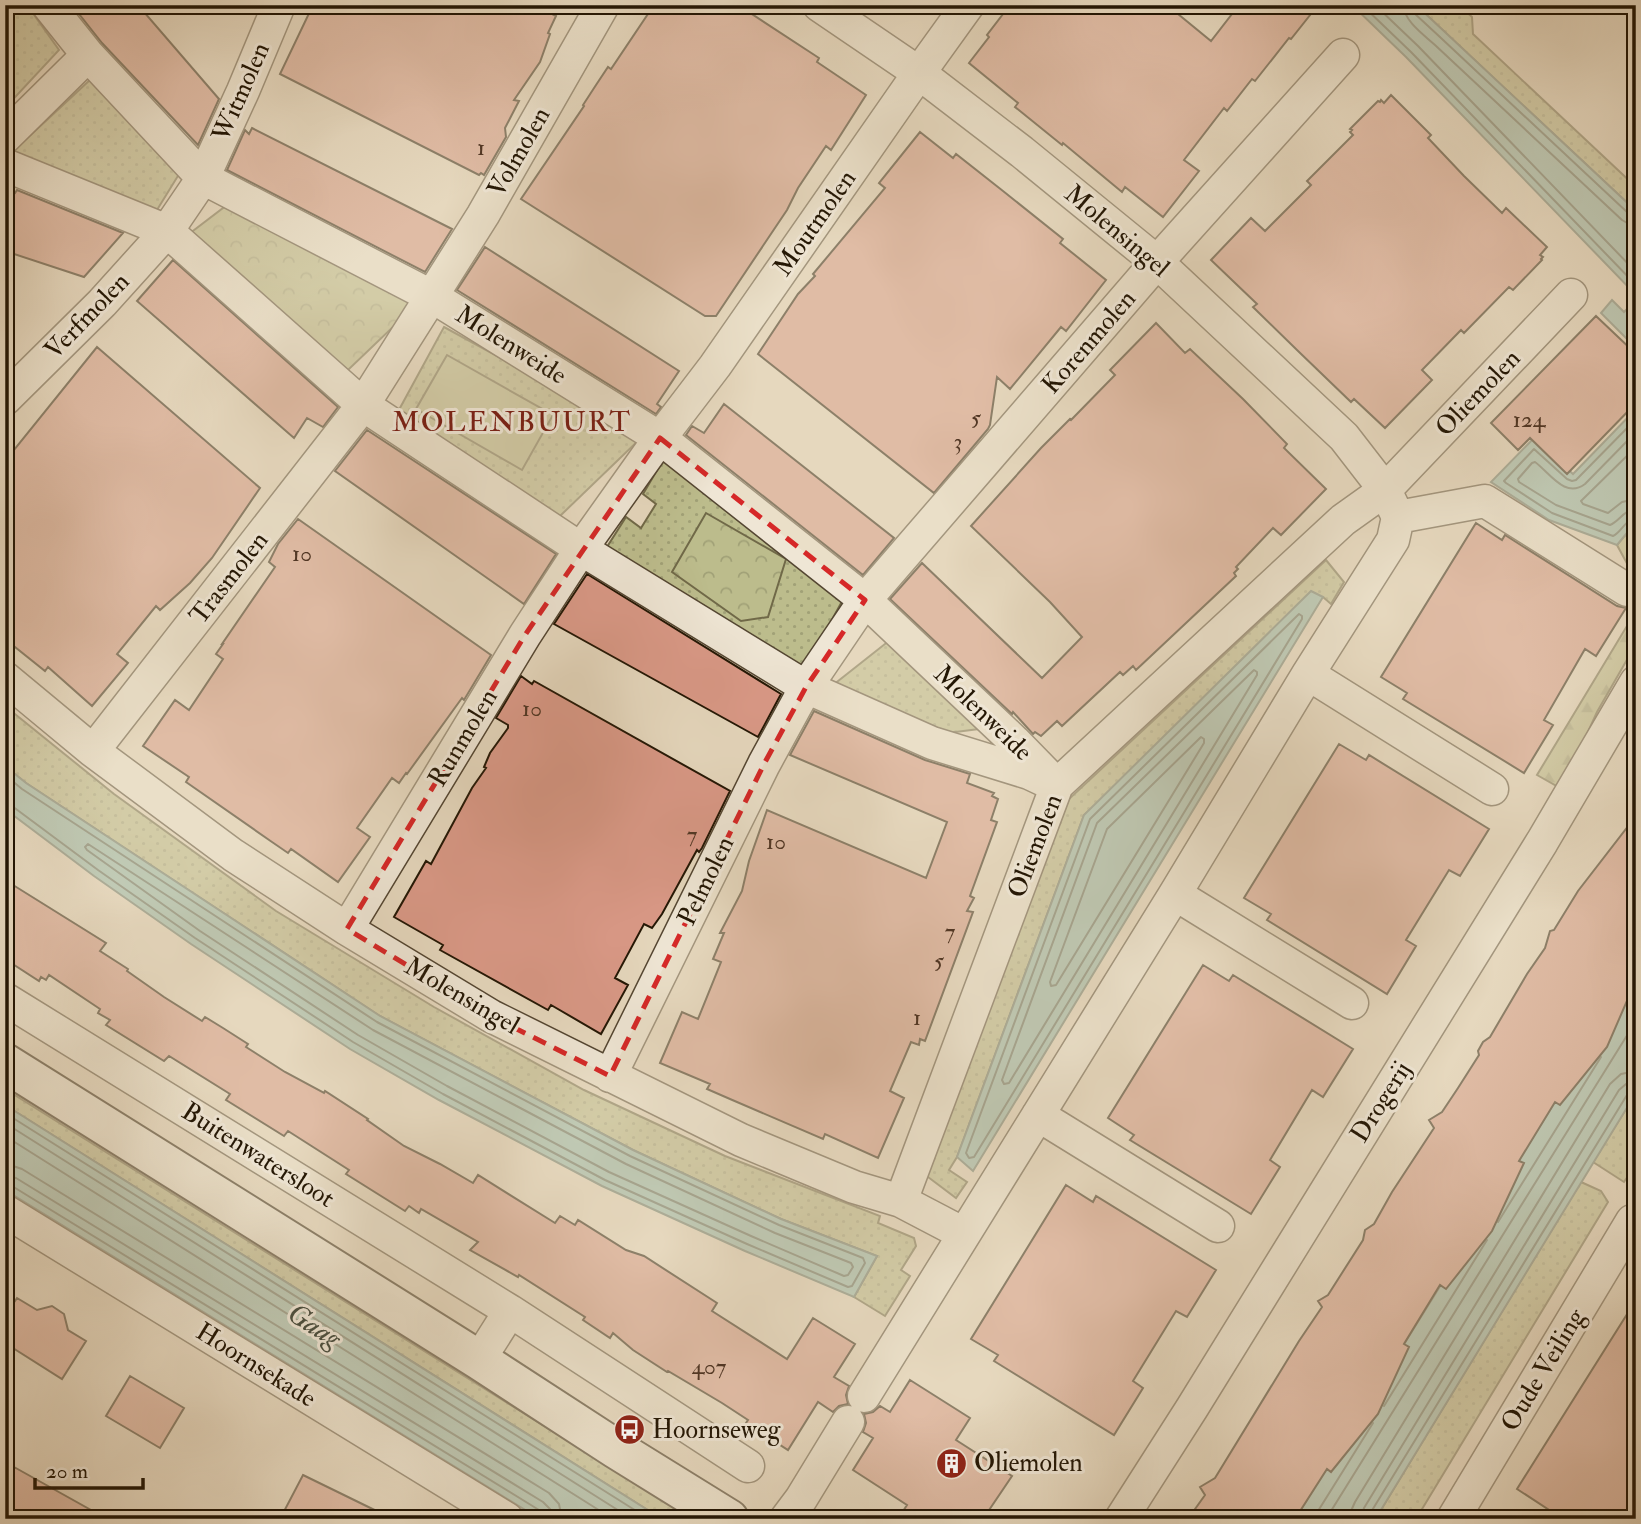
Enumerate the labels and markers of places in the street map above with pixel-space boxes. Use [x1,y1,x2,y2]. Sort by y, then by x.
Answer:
bus stop icon: Hoornseweg [612,1413,646,1447]
place label: Hoornseweg [652,1414,782,1446]
building icon: Oliemolen [934,1446,968,1480]
place label: Oliemolen [974,1447,1083,1479]

